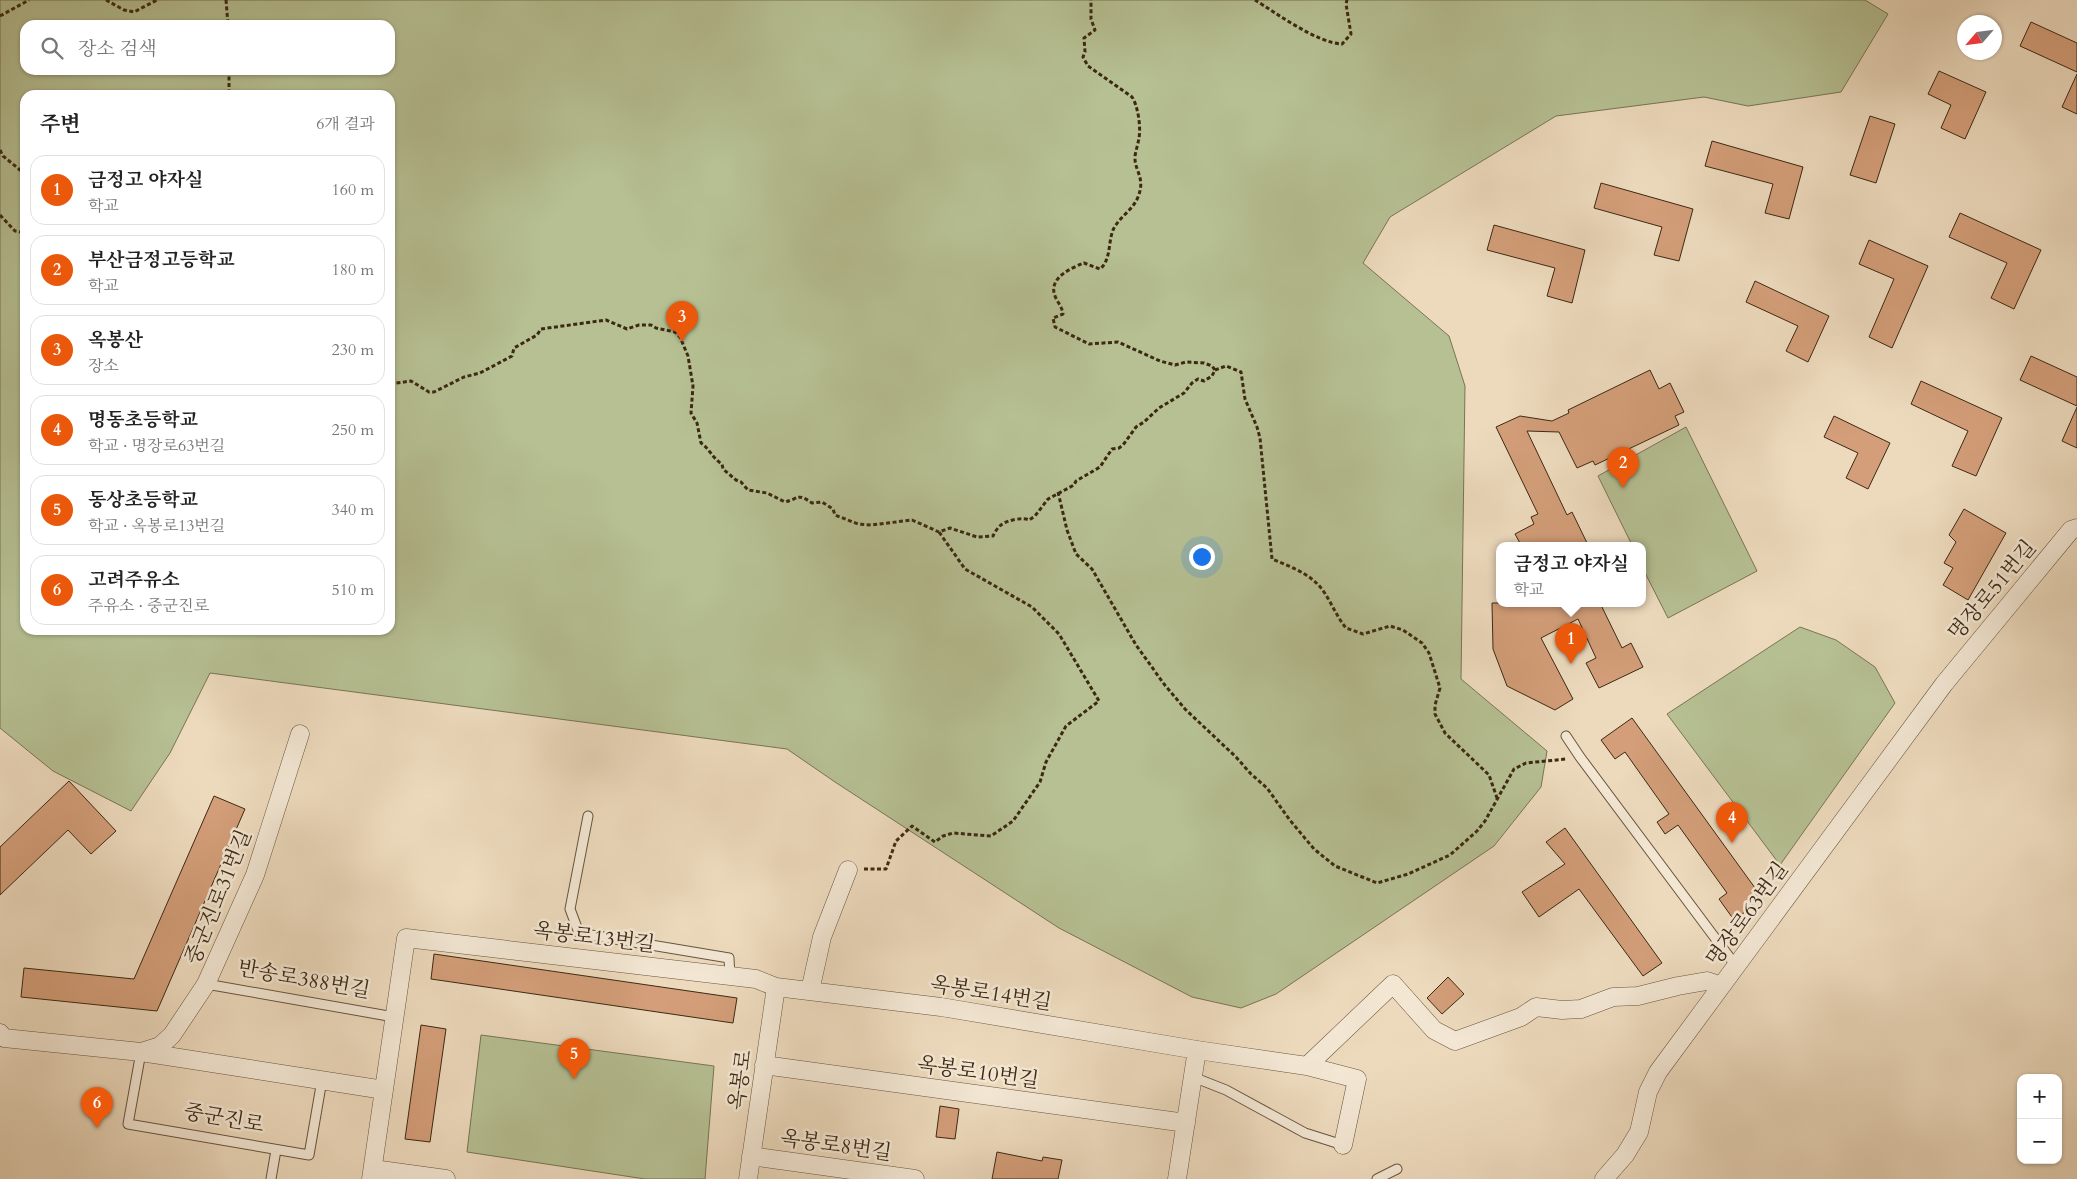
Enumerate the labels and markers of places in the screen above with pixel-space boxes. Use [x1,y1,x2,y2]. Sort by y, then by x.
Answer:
pin: 3 [666,301,698,342]
pin: 2 [1607,447,1639,488]
pin: 1 [1555,623,1587,664]
pin: 4 [1716,802,1748,843]
pin: 5 [558,1038,590,1079]
pin: 6 [81,1087,113,1128]

